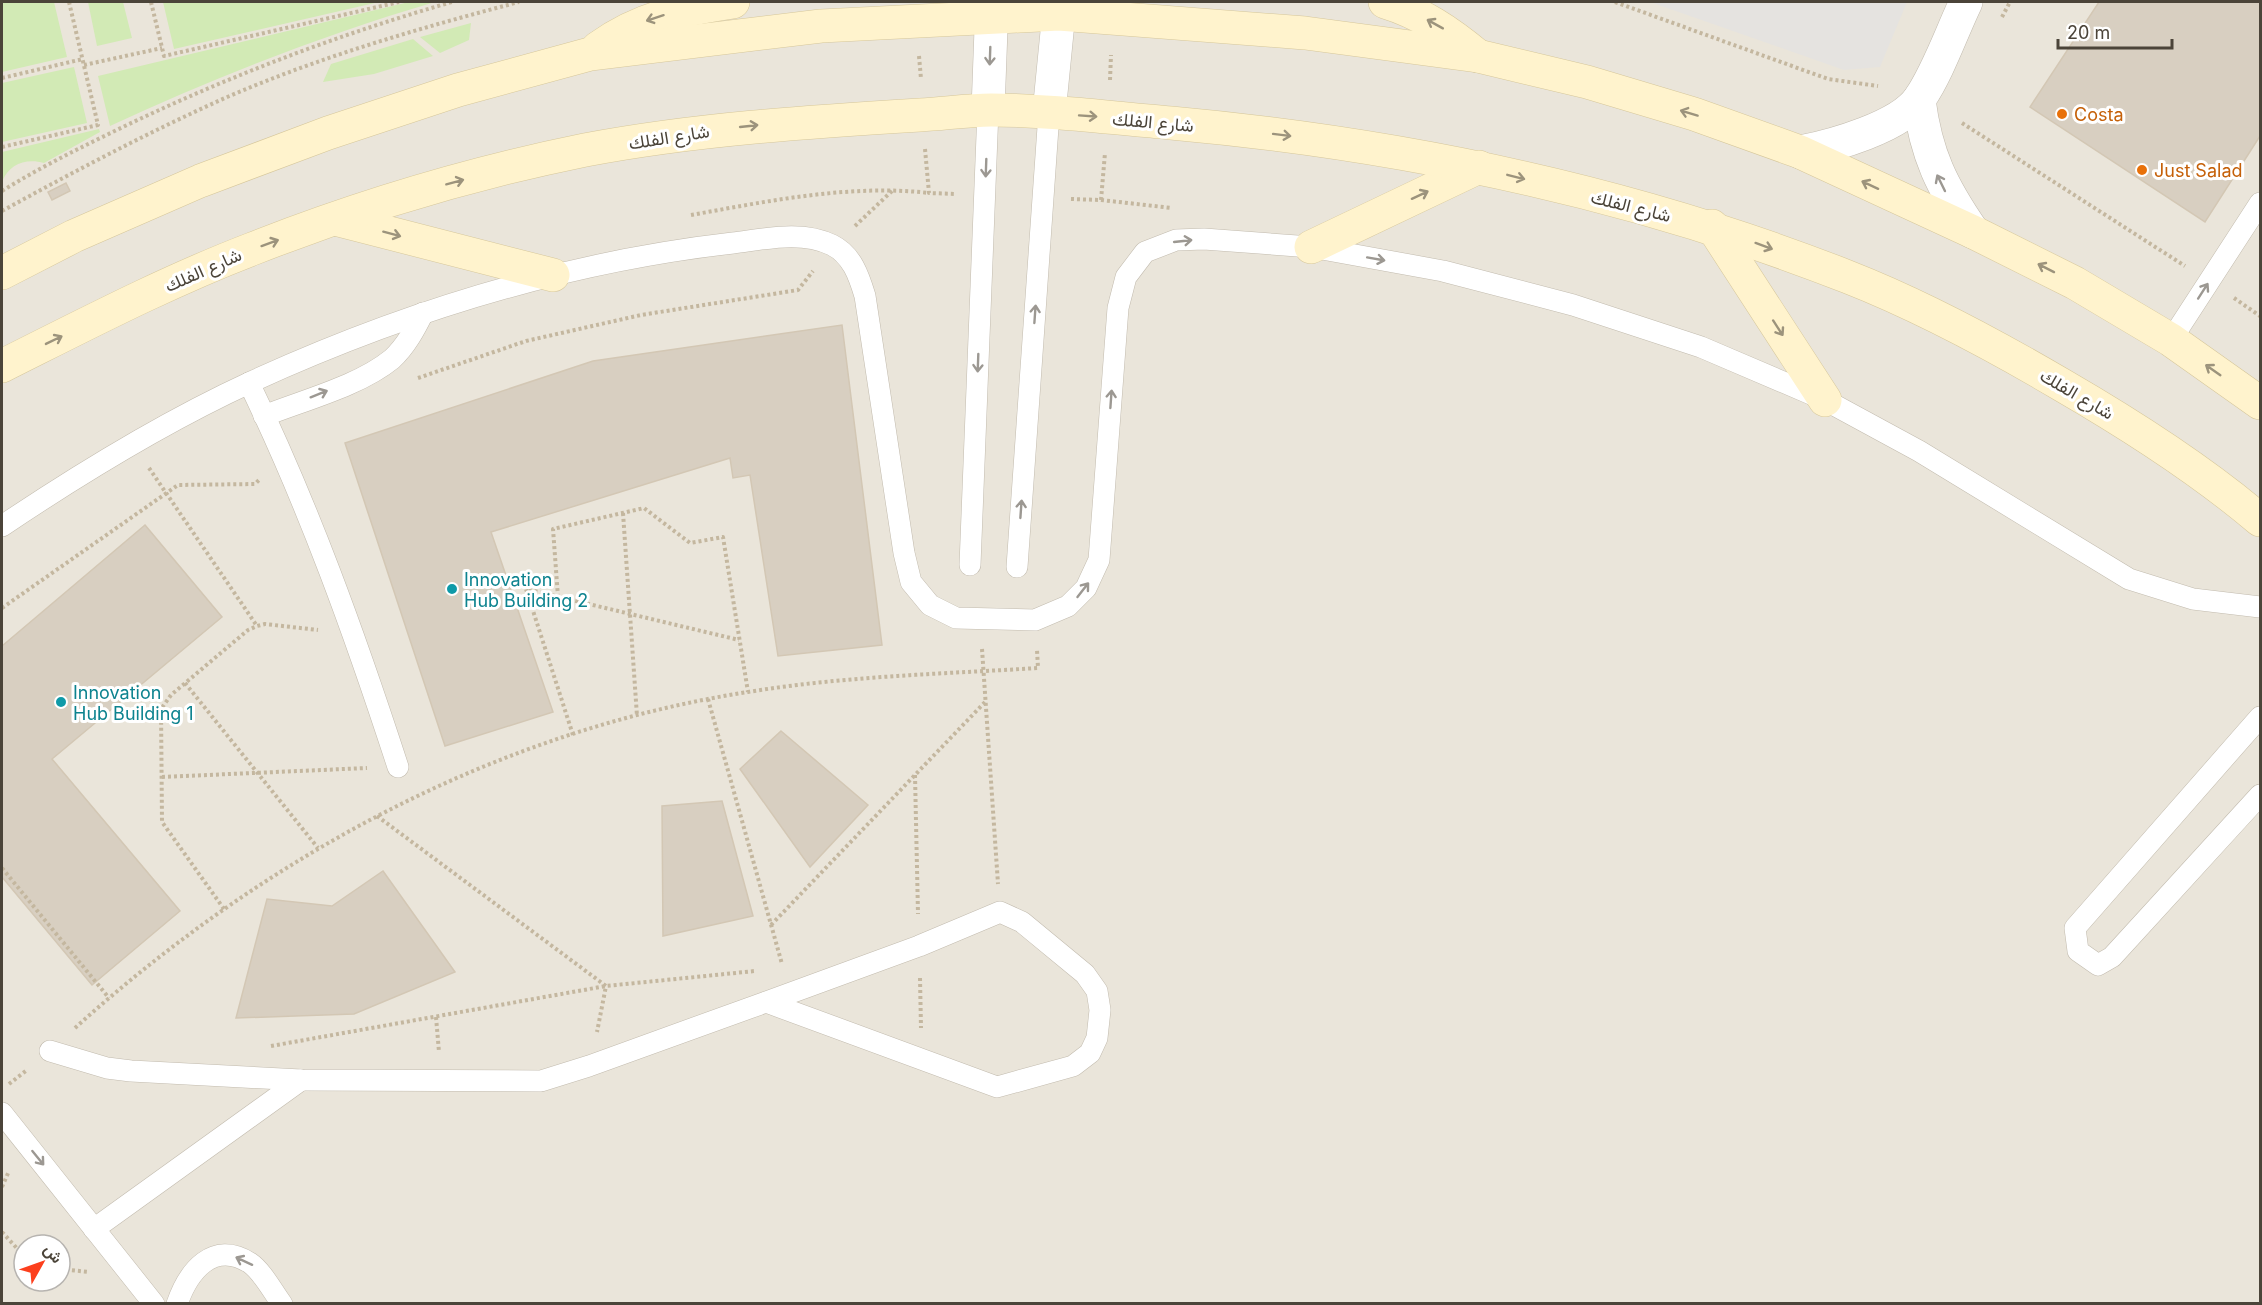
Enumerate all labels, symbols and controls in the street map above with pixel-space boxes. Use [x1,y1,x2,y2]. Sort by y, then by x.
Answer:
scale bar [2058,12,2172,50]
one-way arrow [646,13,665,24]
one-way arrow [1426,17,1443,29]
text: 20 m [2067,22,2110,43]
one-way arrow [985,45,996,65]
place label: Costa [2074,104,2124,125]
one-way arrow [1680,106,1699,117]
marker: Costa [2055,107,2069,121]
street label: شارع الفلك [1111,108,1195,138]
one-way arrow [1078,111,1098,122]
street label: شارع الفلك [627,120,711,156]
one-way arrow [739,120,759,131]
one-way arrow [1272,130,1292,141]
one-way arrow [980,158,991,178]
place label: Just Salad [2154,160,2243,181]
marker: Just Salad [2135,163,2149,177]
one-way arrow [1506,171,1525,183]
one-way arrow [1935,174,1947,192]
one-way arrow [445,176,464,187]
one-way arrow [1862,178,1880,190]
street label: شارع الفلك [1588,186,1673,228]
one-way arrow [1411,189,1429,201]
one-way arrow [382,229,401,241]
one-way arrow [1172,235,1192,246]
one-way arrow [260,236,279,247]
one-way arrow [1754,241,1773,252]
street label: شارع الفلك [161,244,245,298]
one-way arrow [1366,254,1385,265]
one-way arrow [2038,262,2056,274]
one-way arrow [2197,284,2209,300]
one-way arrow [1029,305,1040,325]
one-way arrow [1772,319,1784,336]
one-way arrow [44,334,62,346]
one-way arrow [972,353,984,373]
street label: شارع الفلك [2035,364,2118,425]
one-way arrow [2205,364,2221,376]
one-way arrow [309,388,328,399]
one-way arrow [1106,390,1117,410]
one-way arrow [1016,499,1027,519]
place label: Innovation Hub Building 2 [464,569,588,611]
marker: Innovation Hub Building 2 [445,582,459,596]
one-way arrow [1077,582,1089,598]
place label: Innovation Hub Building 1 [73,682,194,724]
marker: Innovation Hub Building 1 [54,695,68,709]
one-way arrow [31,1150,44,1166]
north arrow [12,1233,72,1293]
text: ش [40,1240,67,1267]
one-way arrow [235,1255,253,1267]

